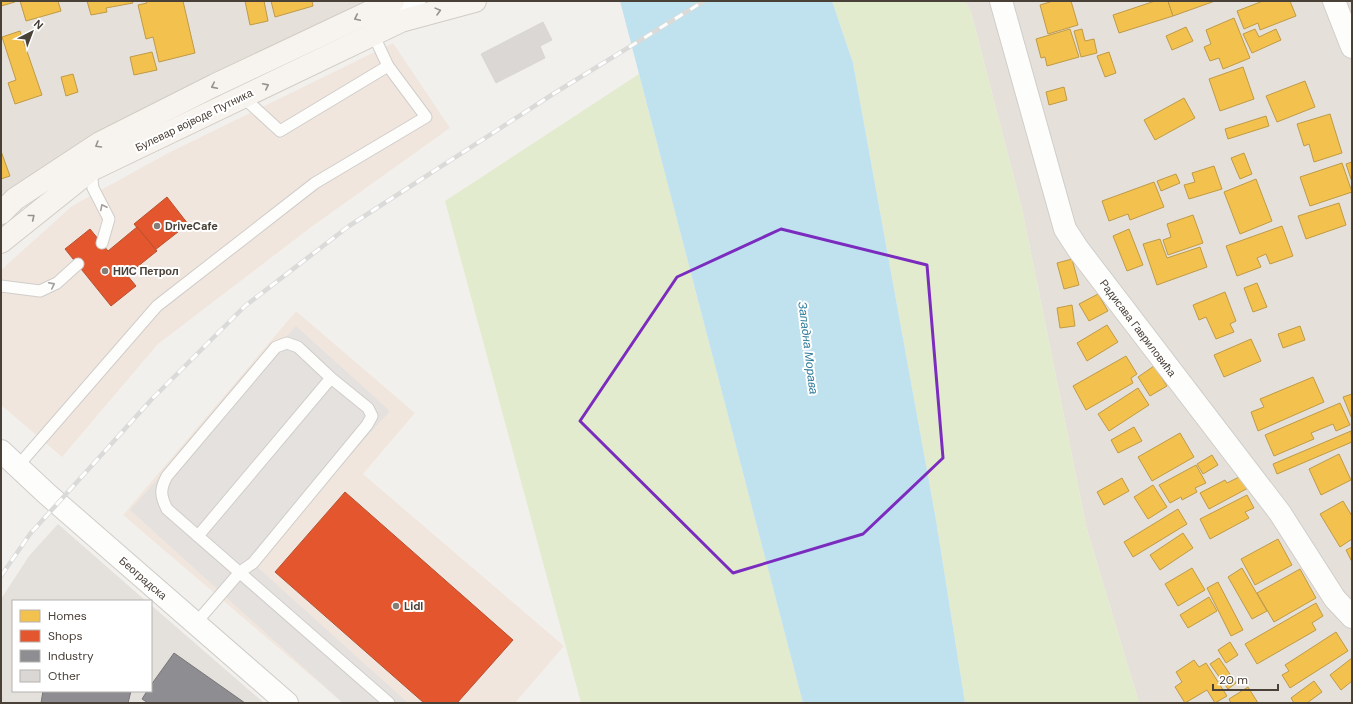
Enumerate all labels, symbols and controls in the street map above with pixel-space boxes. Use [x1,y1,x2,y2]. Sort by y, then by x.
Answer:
one-way arrow [434,7,441,16]
north arrow [12,12,52,52]
one-way arrow [353,13,361,21]
text: N [31,17,46,32]
one-way arrow [210,81,218,89]
one-way arrow [261,83,269,90]
street label: Булевар војводе Путника [133,85,256,155]
one-way arrow [95,141,102,148]
one-way arrow [100,204,107,211]
one-way arrow [27,215,34,222]
place label: DriveCafe [165,219,218,233]
marker: DriveCafe [152,221,162,231]
place label: НИС Петрол [113,264,179,278]
marker: НИС Петрол [100,266,110,276]
street label: Радисава Гавриловића [1097,276,1180,380]
one-way arrow [48,282,56,290]
water label: Западна Морава [794,301,822,396]
street label: Београдска [116,553,170,603]
place label: Lidl [404,599,423,613]
legend [12,600,152,692]
marker: Lidl [391,601,401,611]
text: Homes [48,608,87,624]
text: Shops [48,628,83,644]
text: Industry [48,648,94,664]
scale bar [1213,666,1278,692]
text: Other [48,668,81,684]
text: 20 m [1219,672,1248,688]

